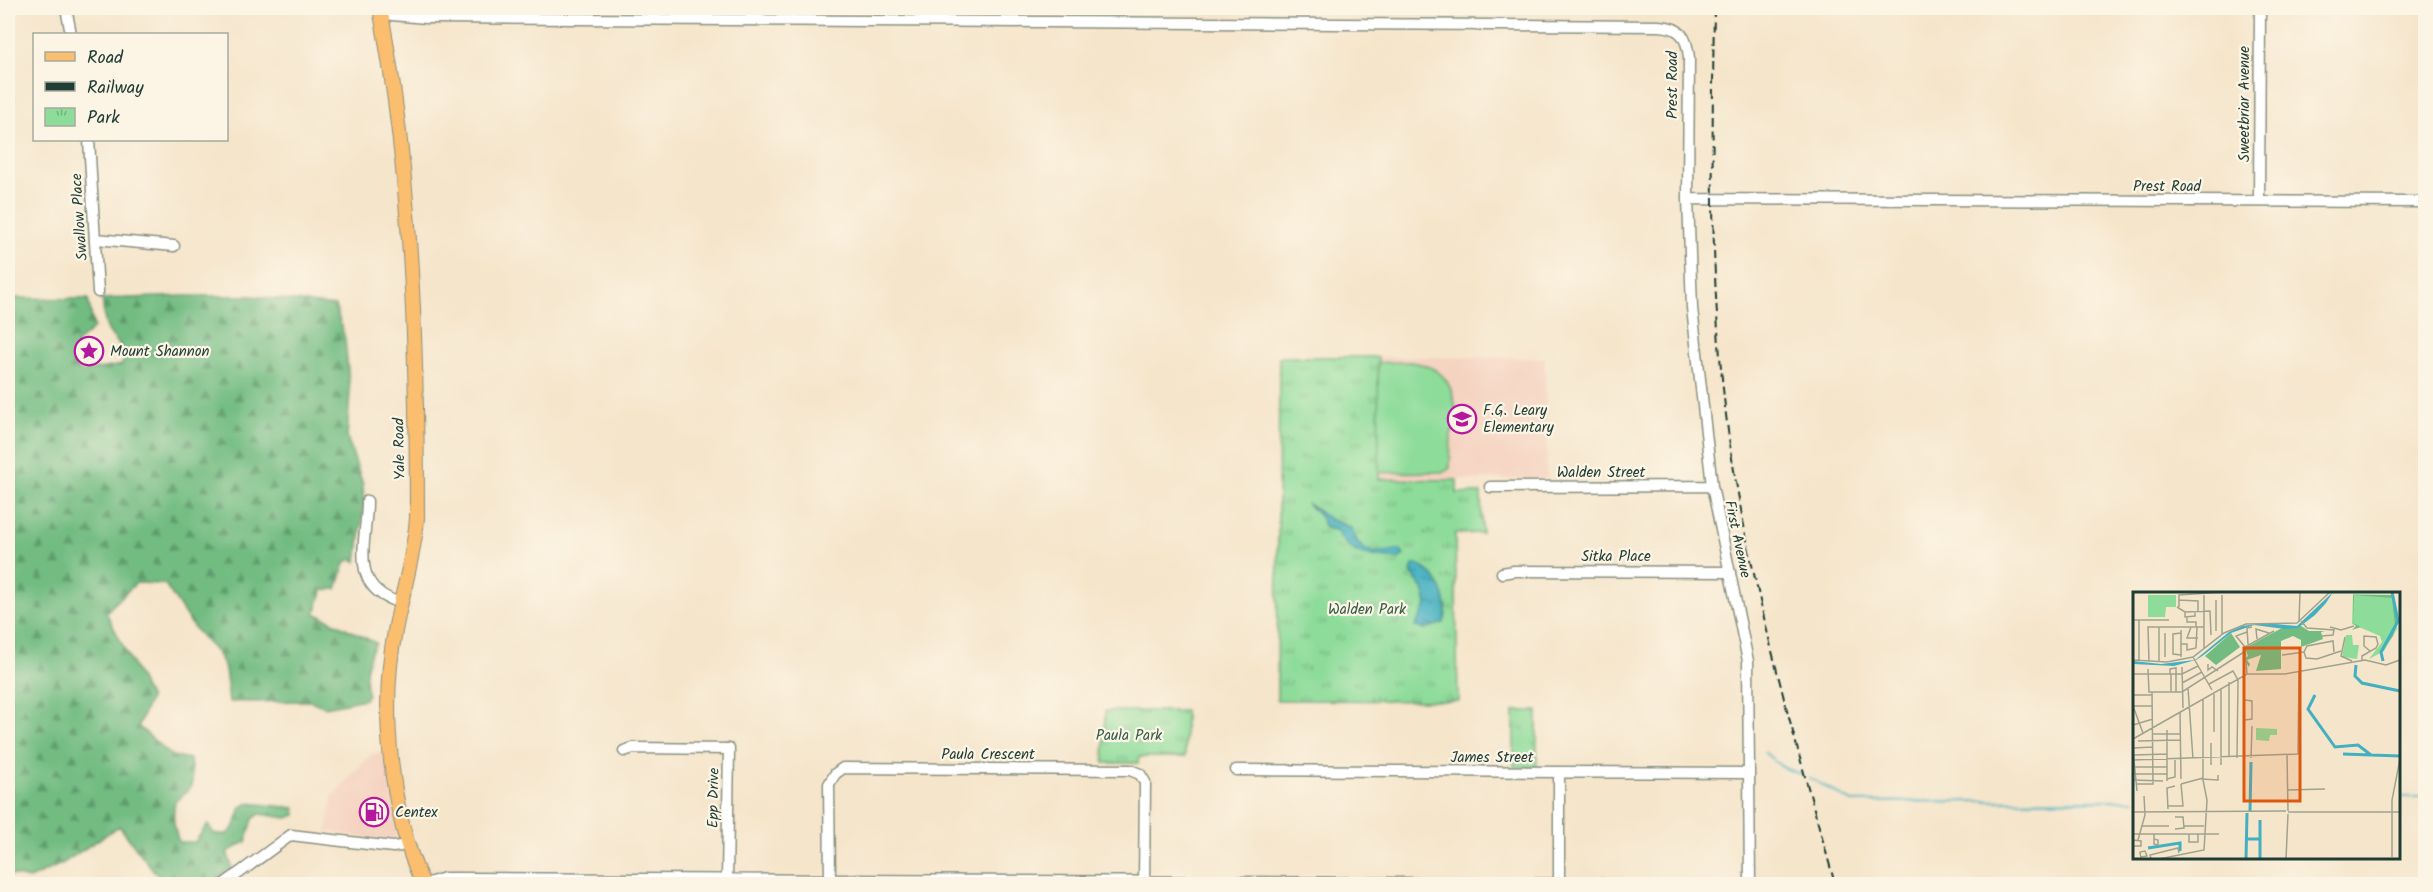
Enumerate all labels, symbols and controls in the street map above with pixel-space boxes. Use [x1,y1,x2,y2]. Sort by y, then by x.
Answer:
legend [33,33,228,141]
text: Road [87,44,124,73]
street label: Sweetbriar Avenue [2233,46,2257,162]
street label: Prest Road [1661,50,1685,119]
text: Railway [87,74,144,103]
text: Park [87,104,120,133]
street label: Swallow Place [65,172,95,261]
street label: Prest Road [2133,175,2202,199]
place icon: Mount Shannon [73,335,105,367]
place label: Mount Shannon [110,340,209,364]
place label: F.G. Leary Elementary [1483,399,1555,440]
school or university icon: F.G. Leary Elementary [1446,403,1478,435]
street label: Yale Road [387,417,413,480]
street label: Walden Street [1557,461,1646,485]
street label: First Avenue [1717,498,1757,580]
street label: Sitka Place [1581,545,1651,569]
inset map [2133,592,2400,859]
park label: Walden Park [1328,598,1407,622]
park label: Paula Park [1096,724,1163,748]
street label: Paula Crescent [941,743,1035,767]
street label: James Street [1450,746,1534,770]
street label: Epp Drive [701,767,727,828]
fuel station icon: Centex [358,796,390,828]
place label: Centex [395,801,438,825]

